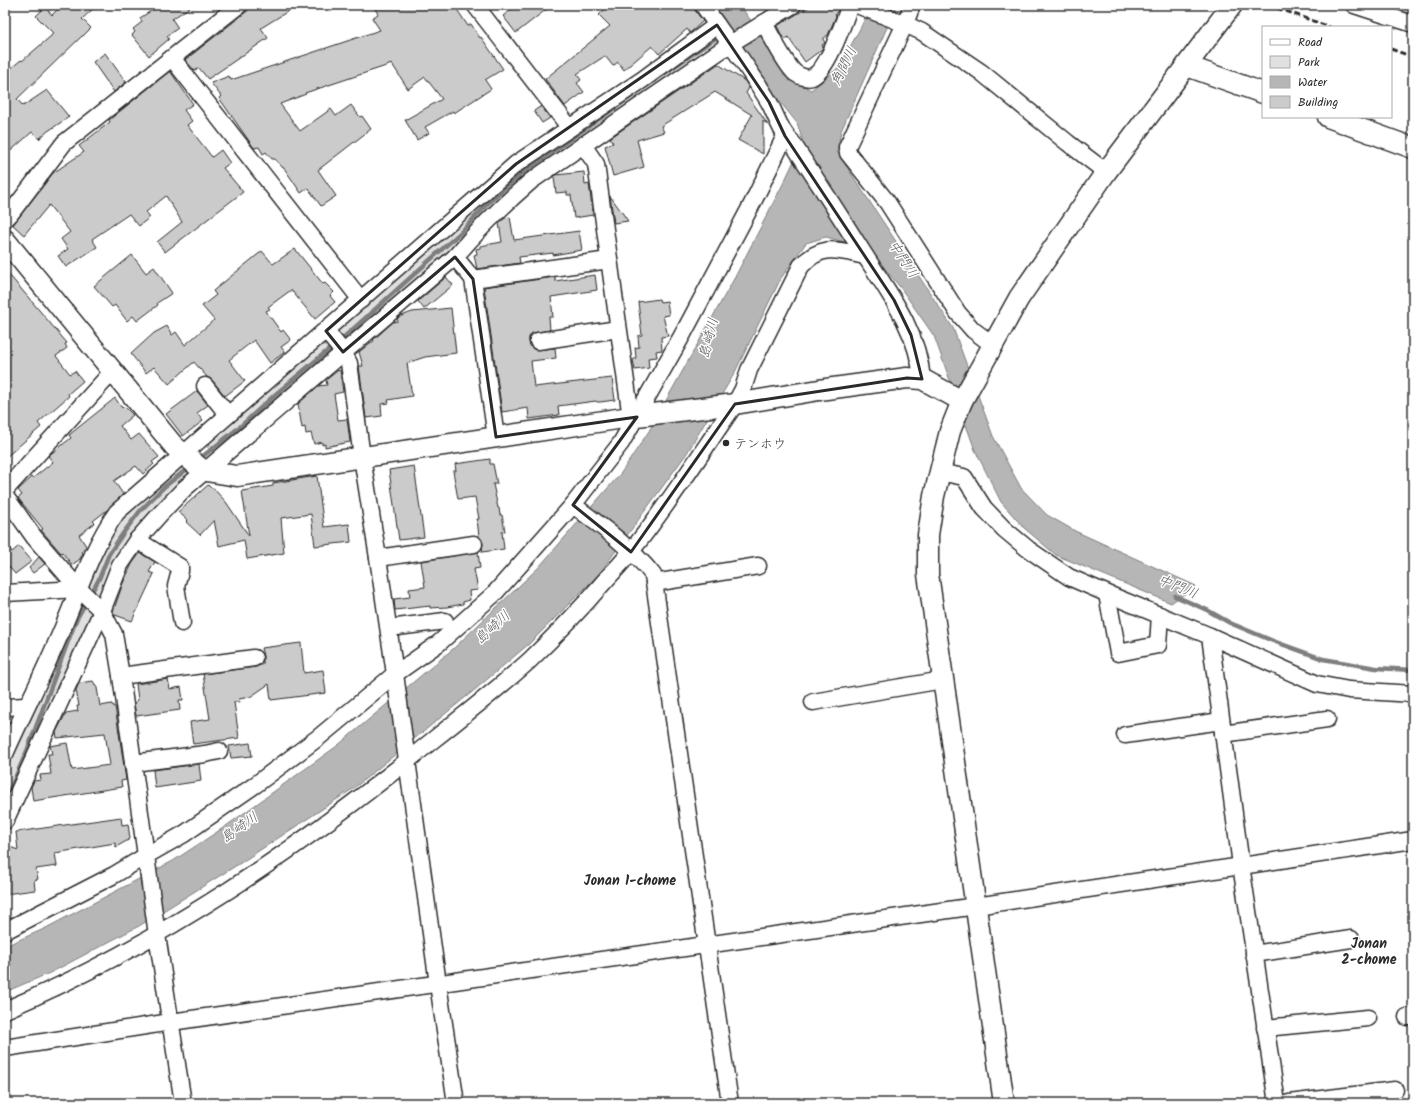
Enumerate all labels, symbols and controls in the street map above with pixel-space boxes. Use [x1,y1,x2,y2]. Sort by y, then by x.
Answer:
legend [1262,26,1392,118]
text: Road [1298,33,1323,52]
water label: 角間川 [825,43,863,90]
text: Park [1298,53,1320,72]
text: Water [1298,73,1328,92]
text: Building [1298,93,1338,112]
water label: 中門川 [882,236,924,283]
water label: 島崎川 [693,315,725,361]
place label: テンホウ [734,434,786,455]
marker: テンホウ [721,438,731,448]
water label: 中門川 [1154,569,1201,605]
water label: 島崎川 [470,606,516,650]
water label: 島崎川 [216,807,263,849]
district label: Jonan 1-chome [584,870,676,892]
district label: Jonan 2-chome [1341,933,1397,971]

